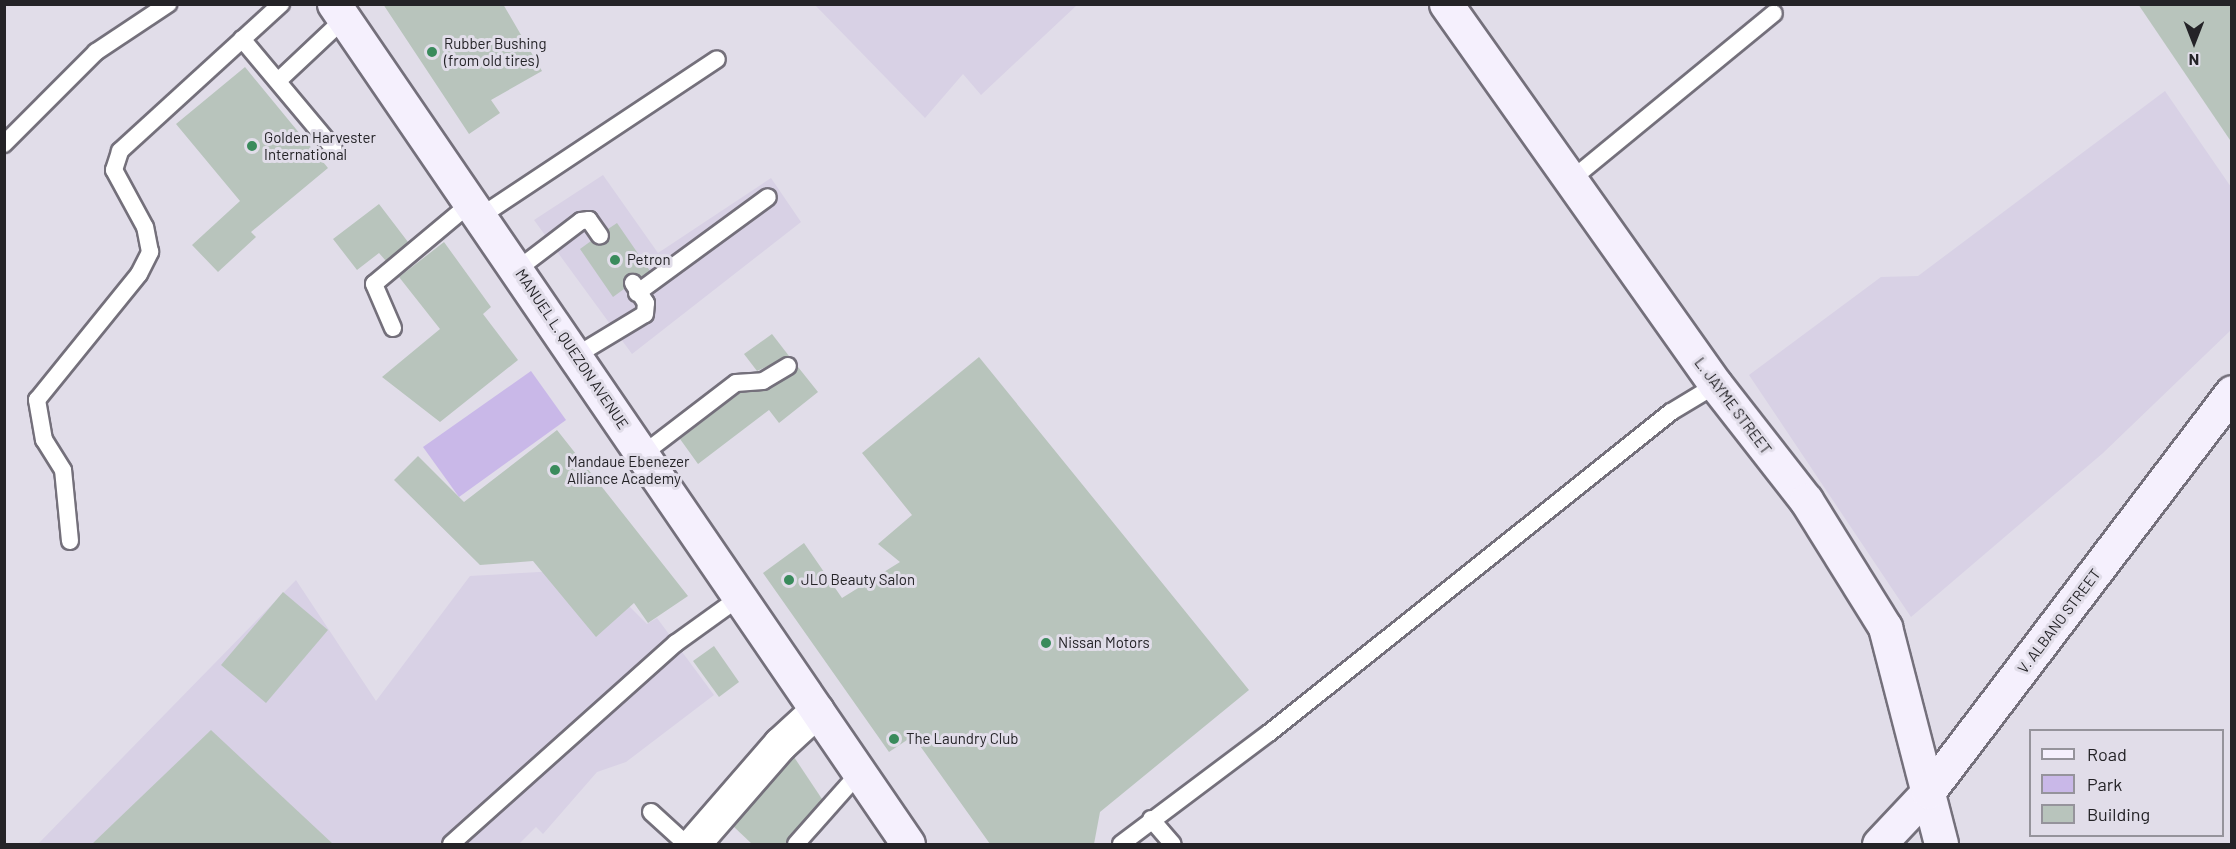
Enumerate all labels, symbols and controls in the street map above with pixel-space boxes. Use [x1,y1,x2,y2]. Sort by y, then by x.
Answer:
north arrow [2164,12,2224,72]
place label: Rubber Bushing (from old tires) [444,34,546,69]
marker: Rubber Bushing (from old tires) [425,45,439,59]
text: N [2189,51,2199,70]
place label: Golden Harvester International [264,128,376,163]
marker: Golden Harvester International [245,139,259,153]
place label: Petron [627,251,671,269]
marker: Petron [608,253,622,267]
street label: MANUEL L. QUEZON AVENUE [512,266,632,432]
street label: L. JAYME STREET [1691,354,1775,458]
place label: Mandaue Ebenezer Alliance Academy [567,452,690,487]
marker: Mandaue Ebenezer Alliance Academy [548,463,562,477]
street label: V. ALBANO STREET [2014,565,2104,677]
place label: JLO Beauty Salon [801,571,915,589]
marker: JLO Beauty Salon [782,573,796,587]
place label: Nissan Motors [1058,634,1150,652]
marker: Nissan Motors [1039,636,1053,650]
legend [2029,729,2224,837]
place label: The Laundry Club [906,730,1018,748]
marker: The Laundry Club [887,732,901,746]
text: Road [2087,743,2127,765]
text: Park [2087,773,2122,795]
text: Building [2087,803,2150,825]

